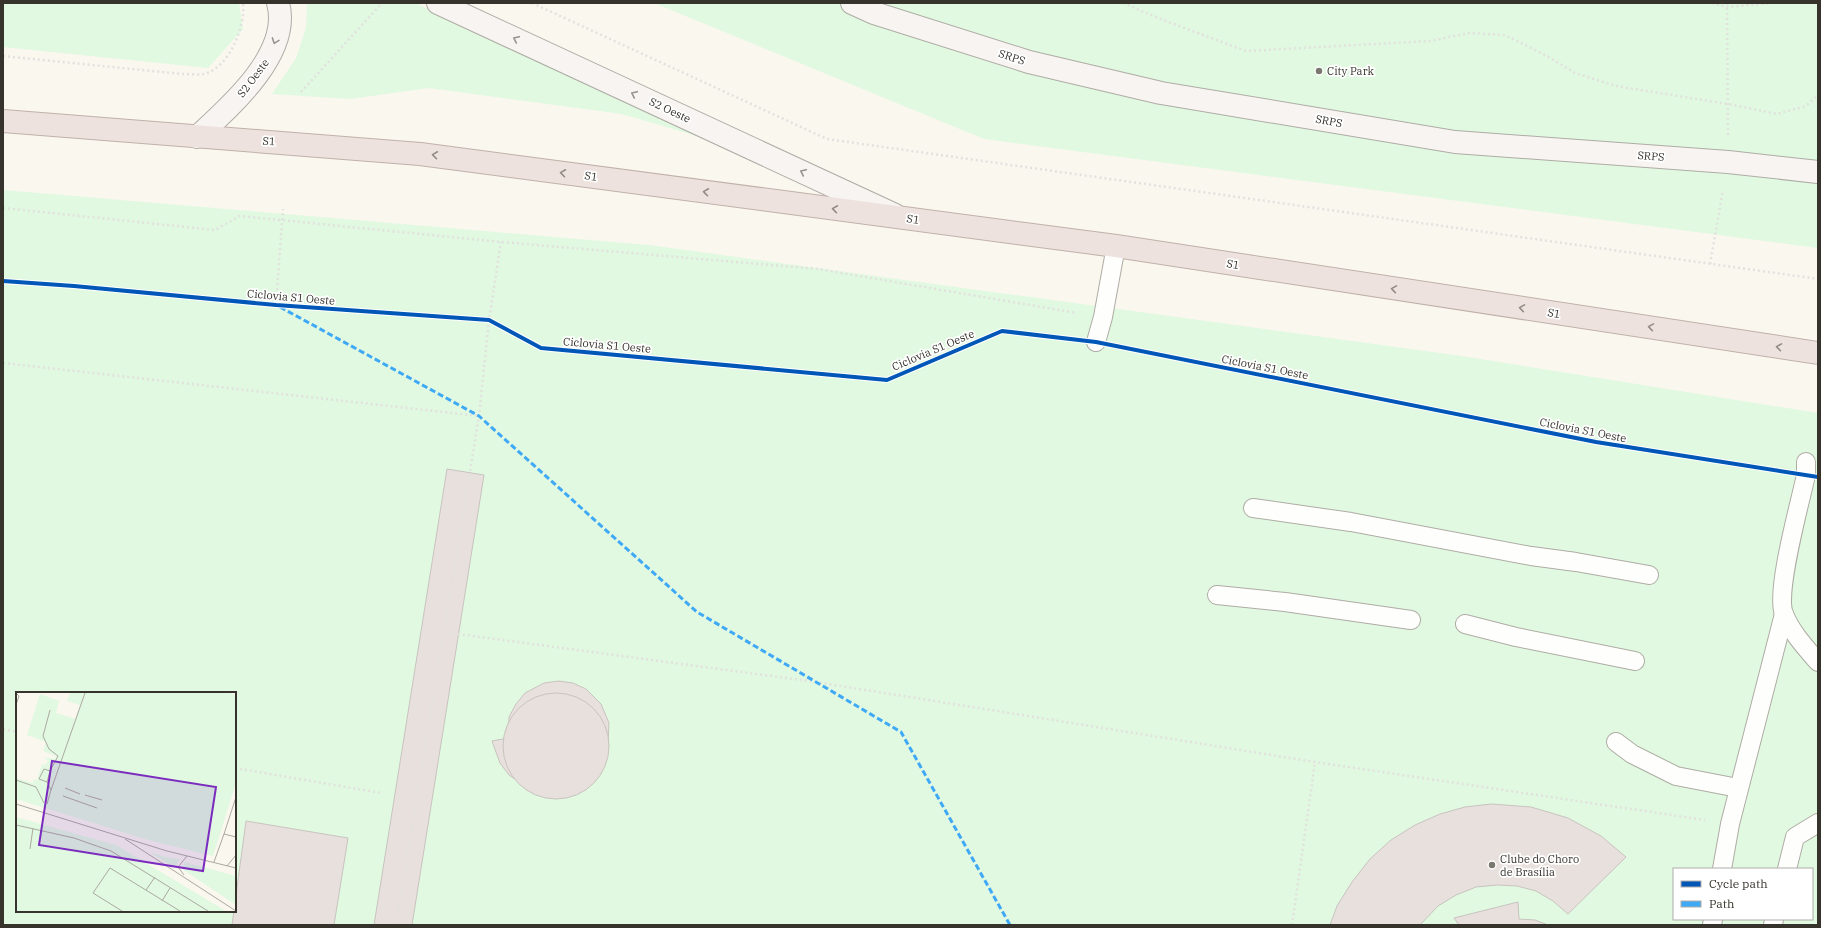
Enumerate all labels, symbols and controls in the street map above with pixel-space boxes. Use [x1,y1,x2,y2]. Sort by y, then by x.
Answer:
one-way arrow [513,36,520,44]
one-way arrow [272,38,280,45]
street label: SRPS [997,46,1027,68]
street label: S2 Oeste [234,56,272,100]
place label: City Park [1327,64,1375,78]
marker: City Park [1314,66,1324,76]
one-way arrow [630,90,637,98]
street label: S2 Oeste [647,94,693,126]
street label: SRPS [1314,112,1344,130]
street label: S1 [262,134,276,148]
street label: SRPS [1637,148,1665,164]
one-way arrow [432,151,438,160]
street label: S1 [584,168,598,184]
one-way arrow [560,169,567,178]
one-way arrow [799,169,807,177]
one-way arrow [703,188,709,197]
one-way arrow [832,205,838,214]
street label: S1 [906,211,920,227]
street label: S1 [1225,256,1241,272]
one-way arrow [1391,285,1397,293]
street label: Ciclovia S1 Oeste [247,286,336,308]
one-way arrow [1519,304,1525,313]
street label: S1 [1546,305,1562,321]
one-way arrow [1648,324,1654,332]
street label: Ciclovia S1 Oeste [890,326,976,374]
street label: Ciclovia S1 Oeste [563,334,652,356]
one-way arrow [1776,343,1783,352]
street label: Ciclovia S1 Oeste [1220,352,1310,382]
street label: Ciclovia S1 Oeste [1538,415,1628,445]
inset map [16,692,236,912]
place label: Clube do Choro de Brasília [1500,852,1579,879]
marker: Clube do Choro de Brasília [1487,860,1497,870]
legend [1673,868,1813,920]
text: Cycle path [1709,876,1768,891]
text: Path [1709,896,1735,911]

